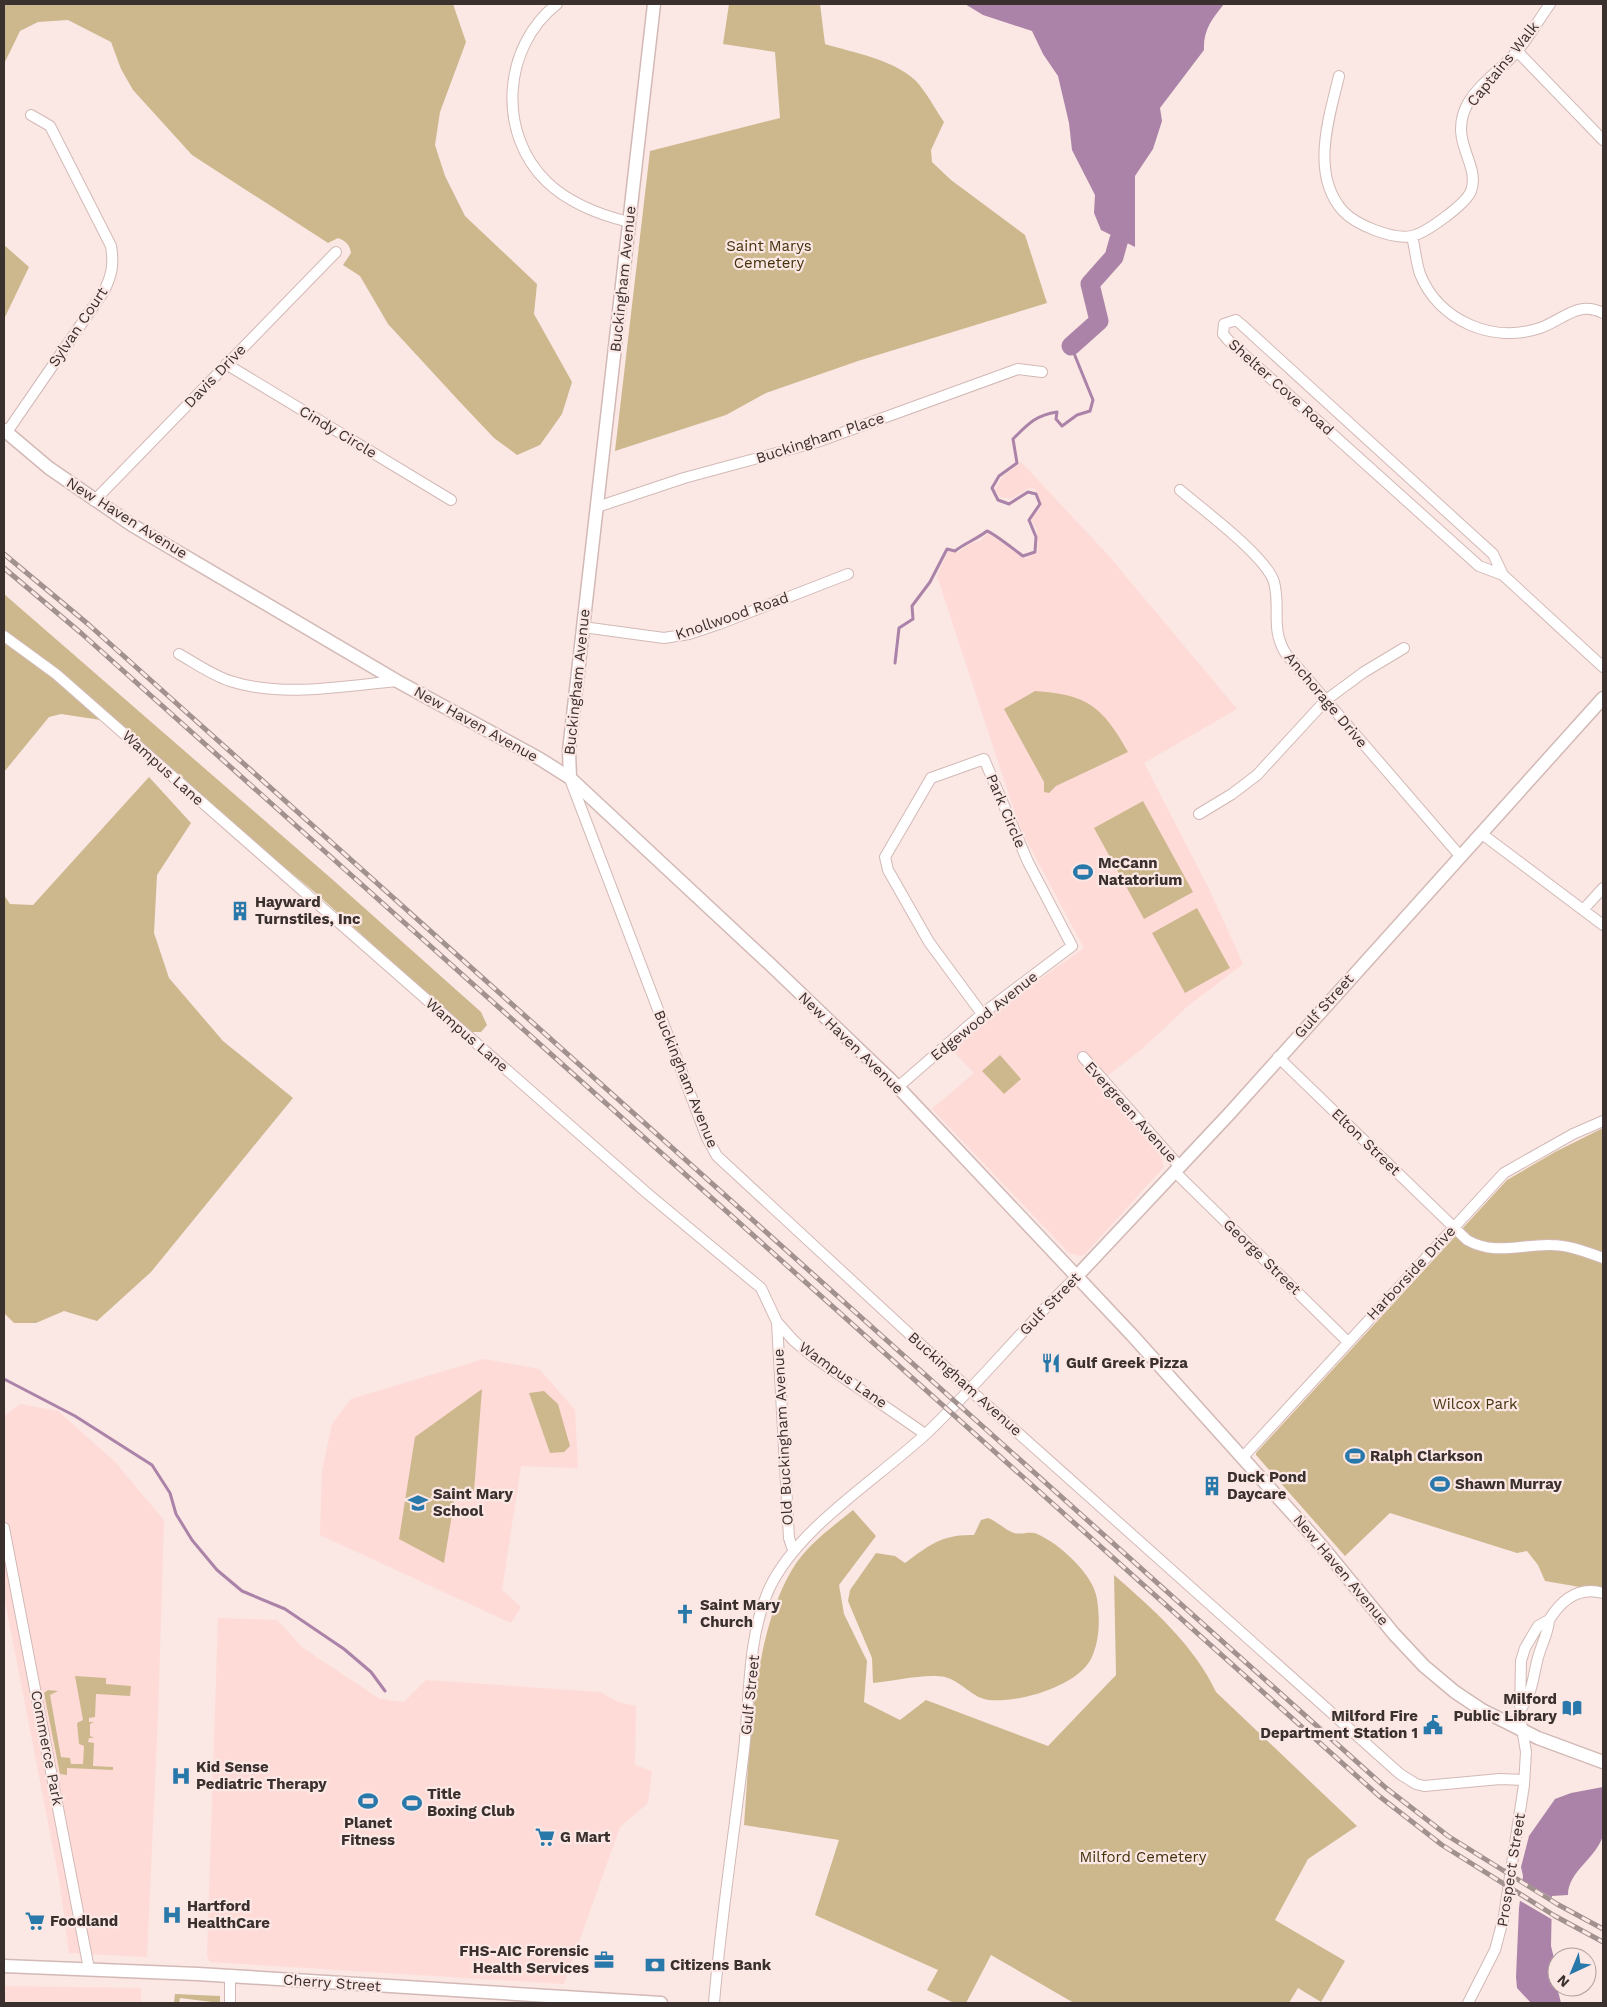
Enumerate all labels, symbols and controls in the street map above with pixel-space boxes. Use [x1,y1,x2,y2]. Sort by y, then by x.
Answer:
street label: Captains Walk [1463,17,1543,110]
street label: Buckingham Avenue [606,205,640,353]
park label: Saint Marys Cemetery [726,237,812,272]
street label: Sylvan Court [45,283,112,370]
street label: Shelter Cove Road [1225,335,1337,439]
street label: Davis Drive [180,341,250,411]
street label: Cindy Circle [296,402,380,462]
street label: Buckingham Place [754,409,886,467]
street label: New Haven Avenue [63,473,191,563]
street label: Knollwood Road [673,588,791,644]
street label: Buckingham Avenue [560,608,594,756]
street label: Anchorage Drive [1281,649,1371,751]
street label: New Haven Avenue [411,682,541,766]
street label: Wampus Lane [118,727,208,809]
street label: Park Circle [982,771,1030,851]
place label: McCann Natatorium [1098,854,1182,889]
sports icon: McCann Natatorium [1072,861,1094,883]
place label: Hayward Turnstiles, Inc [255,893,361,928]
building icon: Hayward Turnstiles, Inc [229,900,251,922]
street label: Edgewood Avenue [927,967,1041,1065]
street label: Gulf Street [1290,970,1358,1042]
street label: New Haven Avenue [795,988,907,1098]
street label: Wampus Lane [422,994,512,1076]
street label: Buckingham Avenue [650,1008,722,1150]
street label: Evergreen Avenue [1081,1058,1181,1166]
street label: Elton Street [1328,1105,1405,1180]
street label: George Street [1219,1215,1305,1299]
street label: Harborside Drive [1363,1222,1459,1324]
street label: Gulf Street [1016,1268,1085,1339]
street label: Buckingham Avenue [904,1328,1026,1440]
street label: Wampus Lane [795,1338,891,1412]
street label: Old Buckingham Avenue [769,1348,797,1526]
restaurant icon: Gulf Greek Pizza [1040,1352,1062,1374]
place label: Gulf Greek Pizza [1066,1354,1188,1372]
park label: Wilcox Park [1432,1395,1518,1413]
sports icon: Ralph Clarkson [1344,1445,1366,1467]
place label: Ralph Clarkson [1370,1447,1483,1465]
place label: Duck Pond Daycare [1227,1468,1306,1503]
sports icon: Shawn Murray [1429,1473,1451,1495]
building icon: Duck Pond Daycare [1201,1475,1223,1497]
place label: Shawn Murray [1455,1475,1562,1493]
place label: Saint Mary School [433,1485,514,1520]
school or university icon: Saint Mary School [407,1492,429,1514]
street label: New Haven Avenue [1289,1511,1393,1629]
place label: Saint Mary Church [700,1596,781,1631]
church icon: Saint Mary Church [674,1603,696,1625]
street label: Gulf Street [737,1653,763,1736]
street label: Commerce Park [27,1689,67,1808]
place label: Milford Public Library [1453,1690,1558,1725]
library icon: Milford Public Library [1561,1697,1583,1719]
place label: Milford Fire Department Station 1 [1260,1707,1418,1742]
public building icon: Milford Fire Department Station 1 [1422,1714,1444,1736]
place label: Kid Sense Pediatric Therapy [196,1758,327,1793]
hospital icon: Kid Sense Pediatric Therapy [170,1765,192,1787]
place label: Title Boxing Club [427,1785,515,1820]
sports icon: Planet Fitness [357,1790,379,1812]
sports icon: Title Boxing Club [401,1792,423,1814]
street label: Prospect Street [1493,1811,1529,1928]
place label: Planet Fitness [341,1814,395,1849]
supermarket icon: G Mart [534,1826,556,1848]
place label: G Mart [560,1828,611,1846]
park label: Milford Cemetery [1080,1848,1207,1866]
place label: Hartford HealthCare [187,1897,270,1932]
hospital icon: Hartford HealthCare [161,1904,183,1926]
supermarket icon: Foodland [24,1910,46,1932]
place label: Foodland [50,1912,118,1930]
place label: FHS-AIC Forensic Health Services [459,1942,589,1977]
north arrow [1547,1947,1597,1997]
office icon: FHS-AIC Forensic Health Services [593,1949,615,1971]
bank icon: Citizens Bank [644,1954,666,1976]
place label: Citizens Bank [670,1956,772,1974]
street label: Cherry Street [282,1971,382,1995]
text: N [1554,1972,1572,1991]

